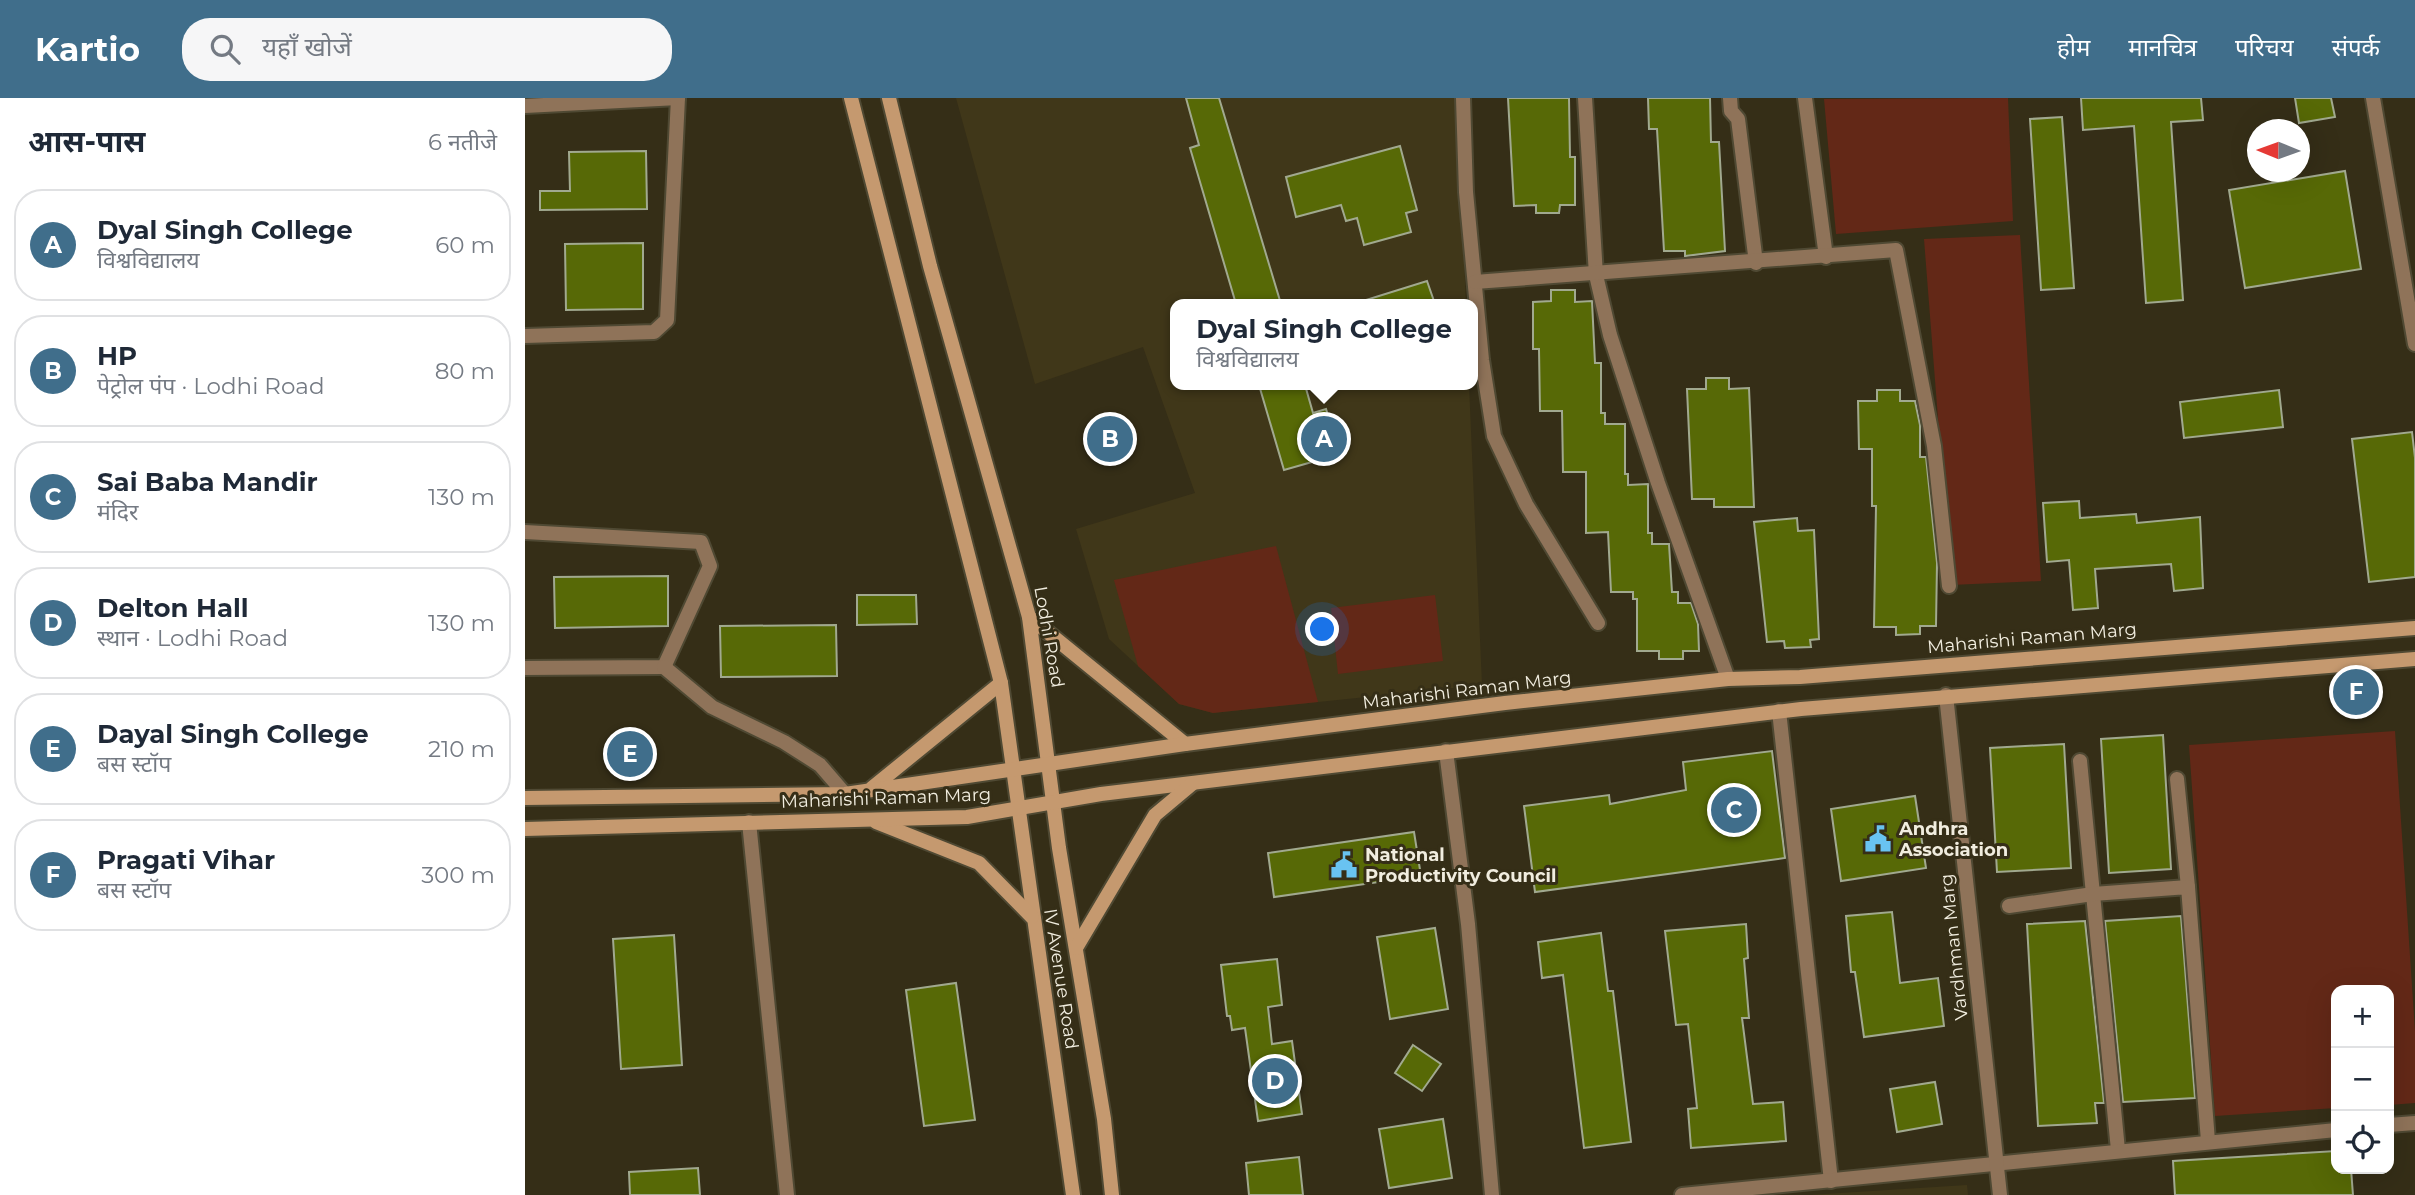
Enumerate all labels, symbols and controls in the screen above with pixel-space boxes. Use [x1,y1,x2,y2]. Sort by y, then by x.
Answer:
search box [182,18,672,81]
text: Kartio [35,29,140,69]
icon: search [206,30,244,68]
text: यहाँ खोजें [262,31,352,63]
text: होम [2057,33,2090,62]
text: मानचित्र [2128,33,2197,62]
text: परिचय [2235,33,2294,62]
text: संपर्क [2332,33,2380,62]
north arrow [2247,119,2310,182]
text: आस-पास [28,123,146,160]
text: 6 नतीजे [428,128,497,156]
text: Dyal Singh College [97,214,353,246]
text: A [44,231,62,259]
text: 60 m [435,231,495,259]
text: विश्वविद्यालय [97,246,200,274]
popup [1170,299,1478,390]
text: Dyal Singh College [1196,313,1452,345]
text: HP [97,340,137,372]
text: विश्वविद्यालय [1196,345,1299,373]
text: B [44,357,62,385]
text: 80 m [435,357,495,385]
text: पेट्रोल पंप · Lodhi Road [97,372,325,400]
pin: B [1087,413,1133,465]
pin: A [1301,413,1347,465]
text: Sai Baba Mandir [97,466,318,498]
text: C [45,483,61,511]
text: 130 m [428,483,495,511]
text: मंदिर [97,498,138,526]
street label: Lodhi Road [1029,584,1069,690]
text: Delton Hall [97,592,249,624]
text: D [44,609,63,637]
text: 130 m [428,609,495,637]
your location [1305,612,1339,646]
street label: Maharishi Raman Marg [1926,618,2138,658]
text: स्थान · Lodhi Road [97,624,288,652]
street label: Maharishi Raman Marg [1361,666,1573,714]
pin: F [2333,666,2379,718]
text: Dayal Singh College [97,718,369,750]
pin: E [607,728,653,780]
text: E [45,735,61,763]
text: 210 m [428,735,495,763]
text: बस स्टॉप [97,750,171,778]
street label: Maharishi Raman Marg [781,783,991,813]
pin: C [1711,784,1757,836]
place label: Andhra Association [1898,818,2008,861]
public building icon: Andhra Association [1863,824,1893,854]
text: Pragati Vihar [97,844,275,876]
place label: National Productivity Council [1365,844,1556,887]
public building icon: National Productivity Council [1329,850,1359,880]
text: F [46,861,60,889]
text: 300 m [421,861,495,889]
street label: Vardhman Marg [1935,873,1973,1021]
text: बस स्टॉप [97,876,171,904]
street label: IV Avenue Road [1039,907,1083,1051]
map controls [2331,985,2394,1174]
button: + [2331,985,2394,1048]
button: − [2331,1048,2394,1111]
pin: D [1252,1055,1298,1107]
button: locate [2331,1111,2394,1174]

